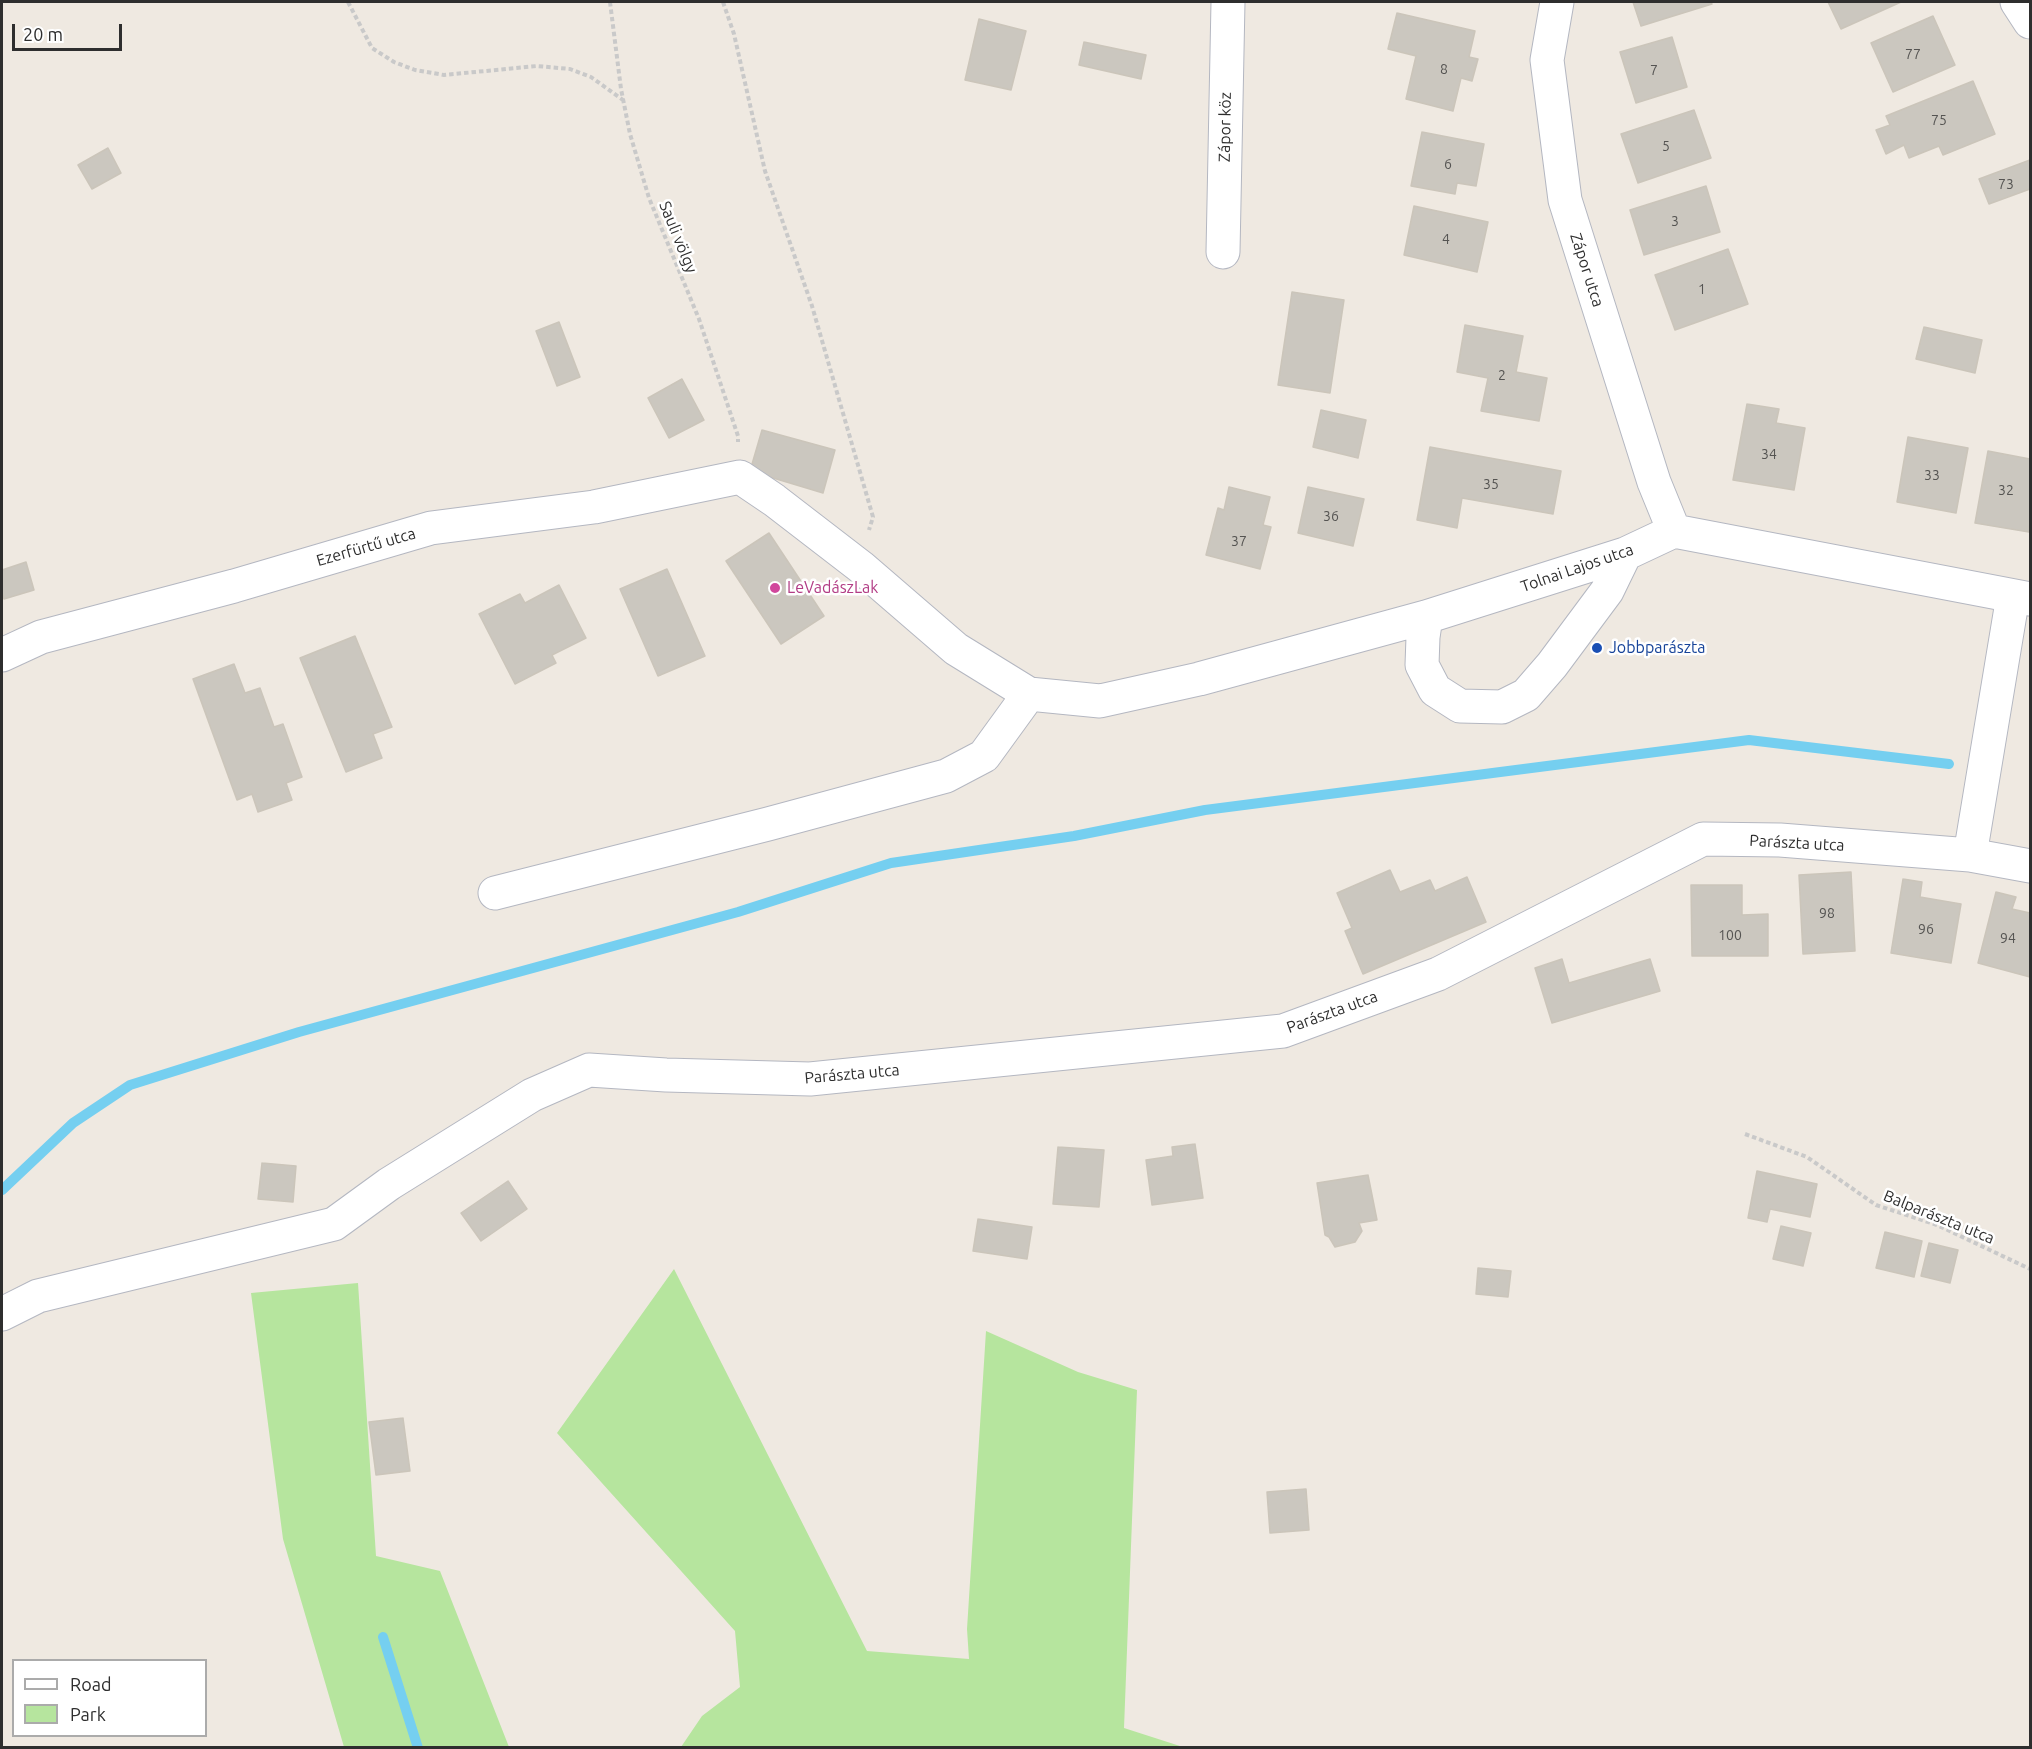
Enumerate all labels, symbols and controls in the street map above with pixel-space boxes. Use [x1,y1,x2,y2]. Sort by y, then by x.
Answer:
scale bar [15,12,124,50]
text: 20 m [23,24,63,44]
house number: 77 [1905,46,1921,62]
house number: 8 [1440,61,1448,77]
house number: 7 [1650,62,1658,78]
street label: Zápor köz [1215,92,1235,162]
house number: 75 [1931,112,1947,128]
house number: 5 [1662,138,1670,154]
house number: 6 [1444,156,1452,172]
house number: 73 [1998,176,2014,192]
street label: Sauli völgy [655,198,701,276]
house number: 3 [1671,213,1679,229]
house number: 4 [1442,231,1450,247]
street label: Zápor utca [1566,231,1608,309]
house number: 1 [1698,281,1706,297]
house number: 2 [1498,367,1506,383]
house number: 34 [1761,446,1777,462]
house number: 33 [1924,467,1940,483]
house number: 35 [1483,476,1499,492]
house number: 32 [1998,482,2014,498]
house number: 36 [1323,508,1339,524]
street label: Ezerfürtű utca [314,524,418,570]
house number: 37 [1231,533,1247,549]
street label: Tolnai Lajos utca [1518,540,1636,596]
place label: LeVadászLak [787,578,878,598]
marker: LeVadászLak [768,581,782,595]
place label: Jobbparászta [1609,638,1706,658]
marker: Jobbparászta [1590,641,1604,655]
street label: Parászta utca [1749,831,1845,855]
house number: 98 [1819,905,1835,921]
house number: 96 [1918,921,1934,937]
house number: 100 [1718,927,1742,943]
house number: 94 [2000,930,2016,946]
street label: Parászta utca [1284,987,1380,1037]
street label: Parászta utca [804,1060,900,1088]
street label: Balparászta utca [1881,1186,1997,1248]
legend [12,1659,207,1737]
text: Road [70,1674,112,1694]
text: Park [70,1704,106,1724]

